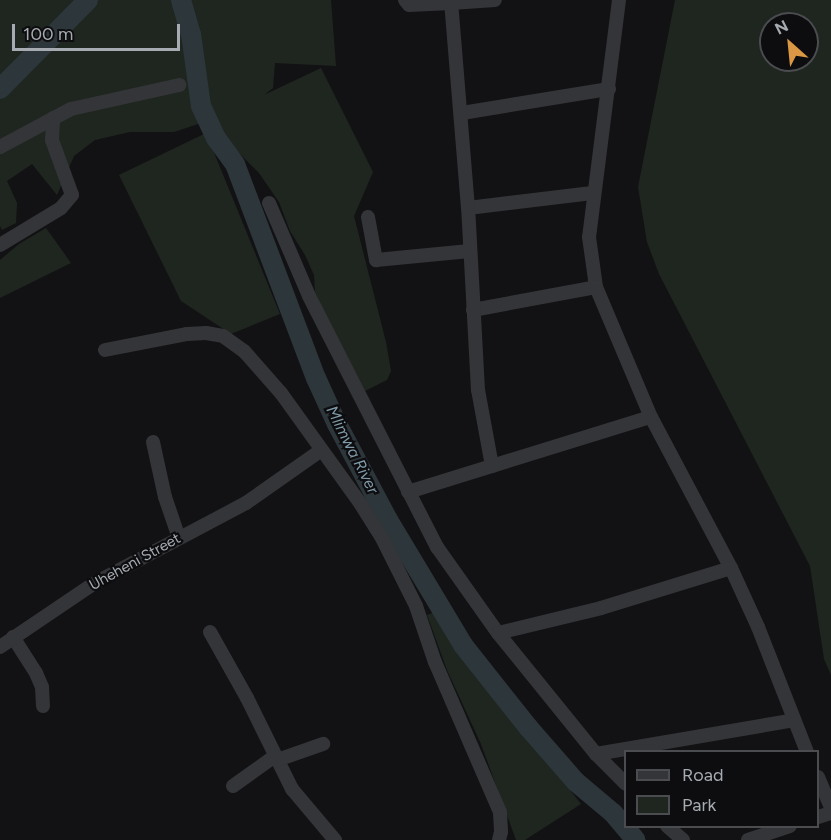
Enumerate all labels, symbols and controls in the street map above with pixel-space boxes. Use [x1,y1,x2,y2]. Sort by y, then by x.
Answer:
scale bar [15,12,183,50]
north arrow [759,12,819,72]
text: N [772,16,791,39]
text: 100 m [23,23,73,45]
water label: Mlimwa River [322,403,382,497]
street label: Uheheni Street [86,530,184,594]
legend [624,750,819,828]
text: Road [682,764,723,786]
text: Park [682,794,716,816]

